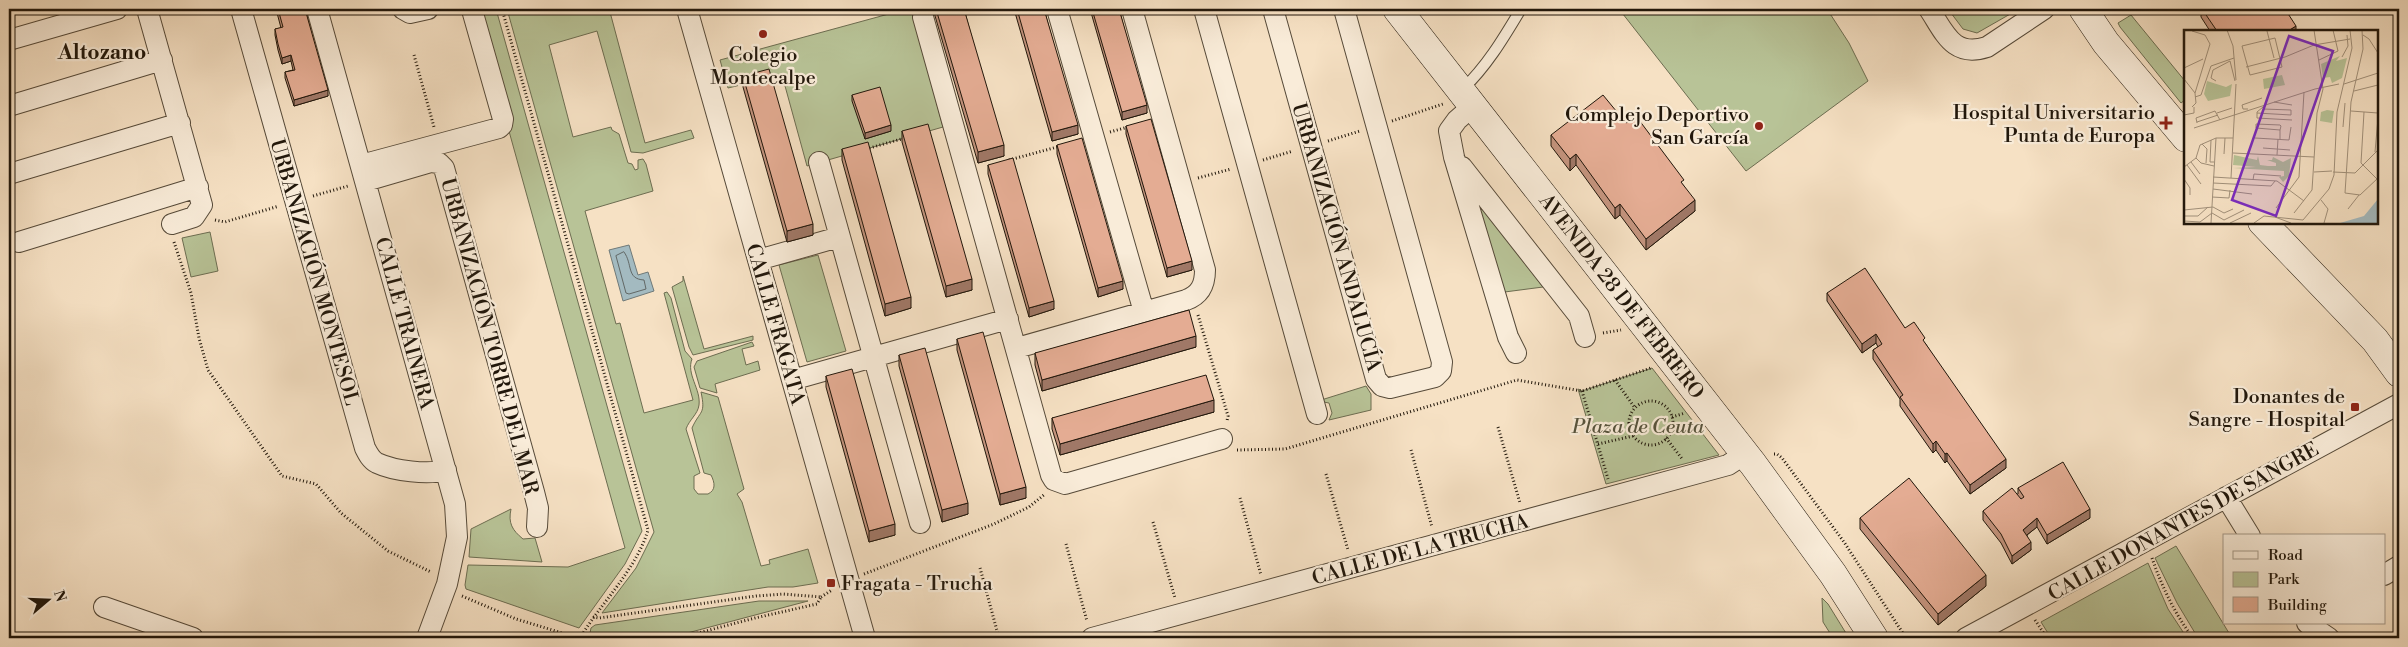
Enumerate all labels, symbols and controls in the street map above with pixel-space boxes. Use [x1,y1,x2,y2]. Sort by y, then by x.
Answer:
marker: Colegio Montecalpe [757,28,769,40]
inset map [2184,30,2378,224]
district label: Altozano [57,40,146,66]
place label: Colegio Montecalpe [710,43,816,91]
street label: URBANIZACIÓN ANDALUCÍA [1285,100,1387,376]
place label: Hospital Universitario Punta de Europa [1953,101,2156,149]
place label: Complejo Deportivo San García [1565,103,1750,151]
marker: Hospital Universitario Punta de Europa [2159,116,2173,130]
marker: Complejo Deportivo San García [1753,120,1765,132]
street label: URBANIZACIÓN MONTESOL [264,136,365,408]
street label: URBANIZACIÓN TORRE DEL MAR [434,175,544,499]
street label: AVENIDA 28 DE FEBRERO [1532,189,1709,405]
street label: CALLE TRAINERA [369,235,439,413]
street label: CALLE FRAGATA [740,241,810,409]
place label: Donantes de Sangre - Hospital [2189,385,2345,433]
marker: Donantes de Sangre - Hospital [2349,401,2361,413]
park label: Plaza de Ceuta [1571,415,1705,440]
street label: CALLE DONANTES DE SANGRE [2044,437,2323,607]
street label: CALLE DE LA TRUCHA [1309,509,1533,591]
legend [2223,534,2386,624]
text: Road [2268,546,2303,565]
text: Park [2268,570,2300,589]
place label: Fragata - Trucha [841,572,993,597]
north arrow [22,574,72,624]
marker: Fragata - Trucha [825,577,837,589]
text: N [49,588,70,604]
text: Building [2267,596,2327,615]

